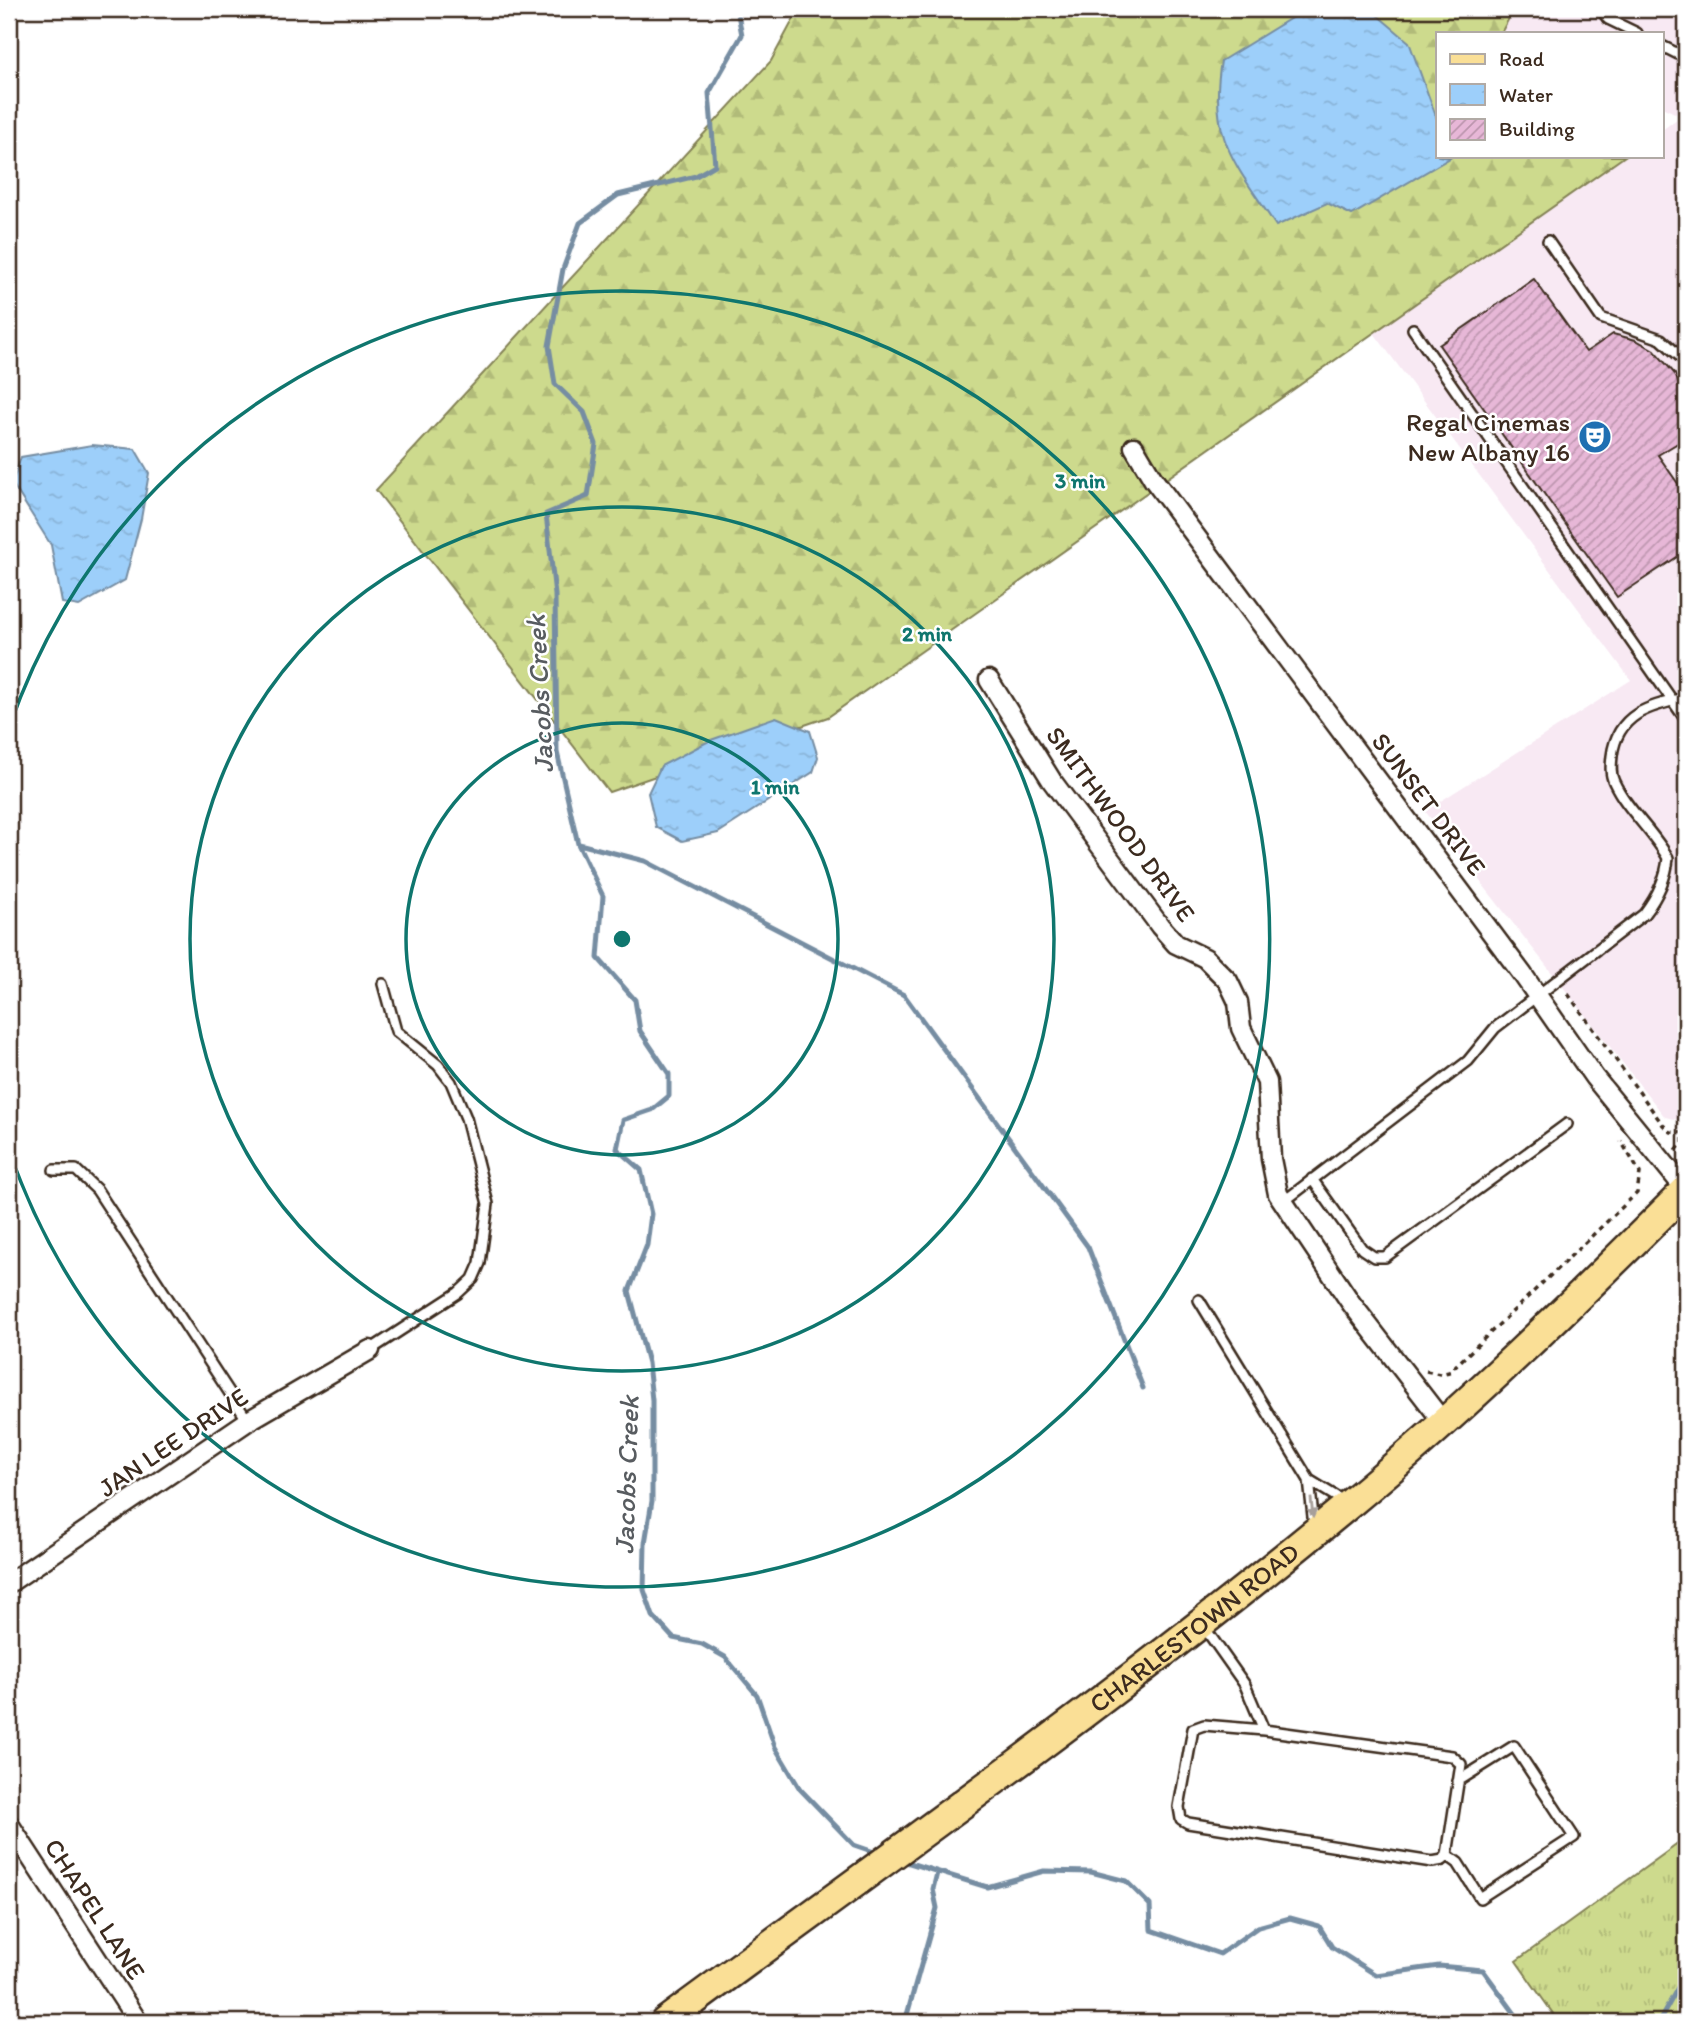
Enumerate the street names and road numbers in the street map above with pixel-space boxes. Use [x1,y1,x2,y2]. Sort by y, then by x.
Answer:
street label: SMITHWOOD DRIVE [1039,720,1203,928]
street label: SUNSET DRIVE [1365,726,1493,882]
street label: JAN LEE DRIVE [92,1380,254,1504]
street label: CHARLESTOWN ROAD [1083,1536,1306,1720]
street label: CHAPEL LANE [38,1832,152,1986]

